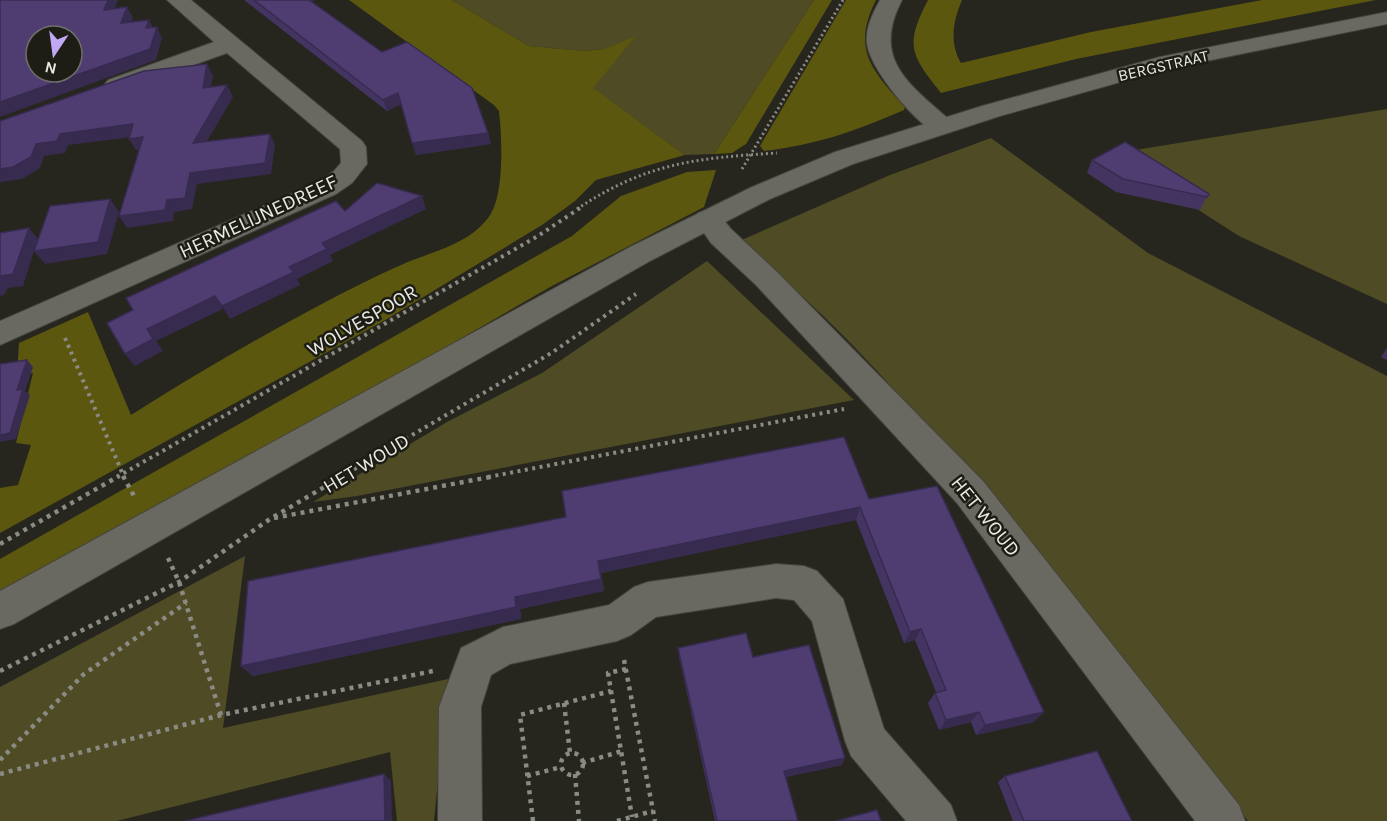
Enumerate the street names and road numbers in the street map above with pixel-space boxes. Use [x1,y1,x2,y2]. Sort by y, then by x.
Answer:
street label: BERGSTRAAT [1116,46,1210,85]
street label: HERMELIJNEDREEF [176,170,341,263]
street label: WOLVESPOOR [303,280,421,361]
street label: HET WOUD [319,429,414,498]
street label: HET WOUD [946,472,1025,561]

